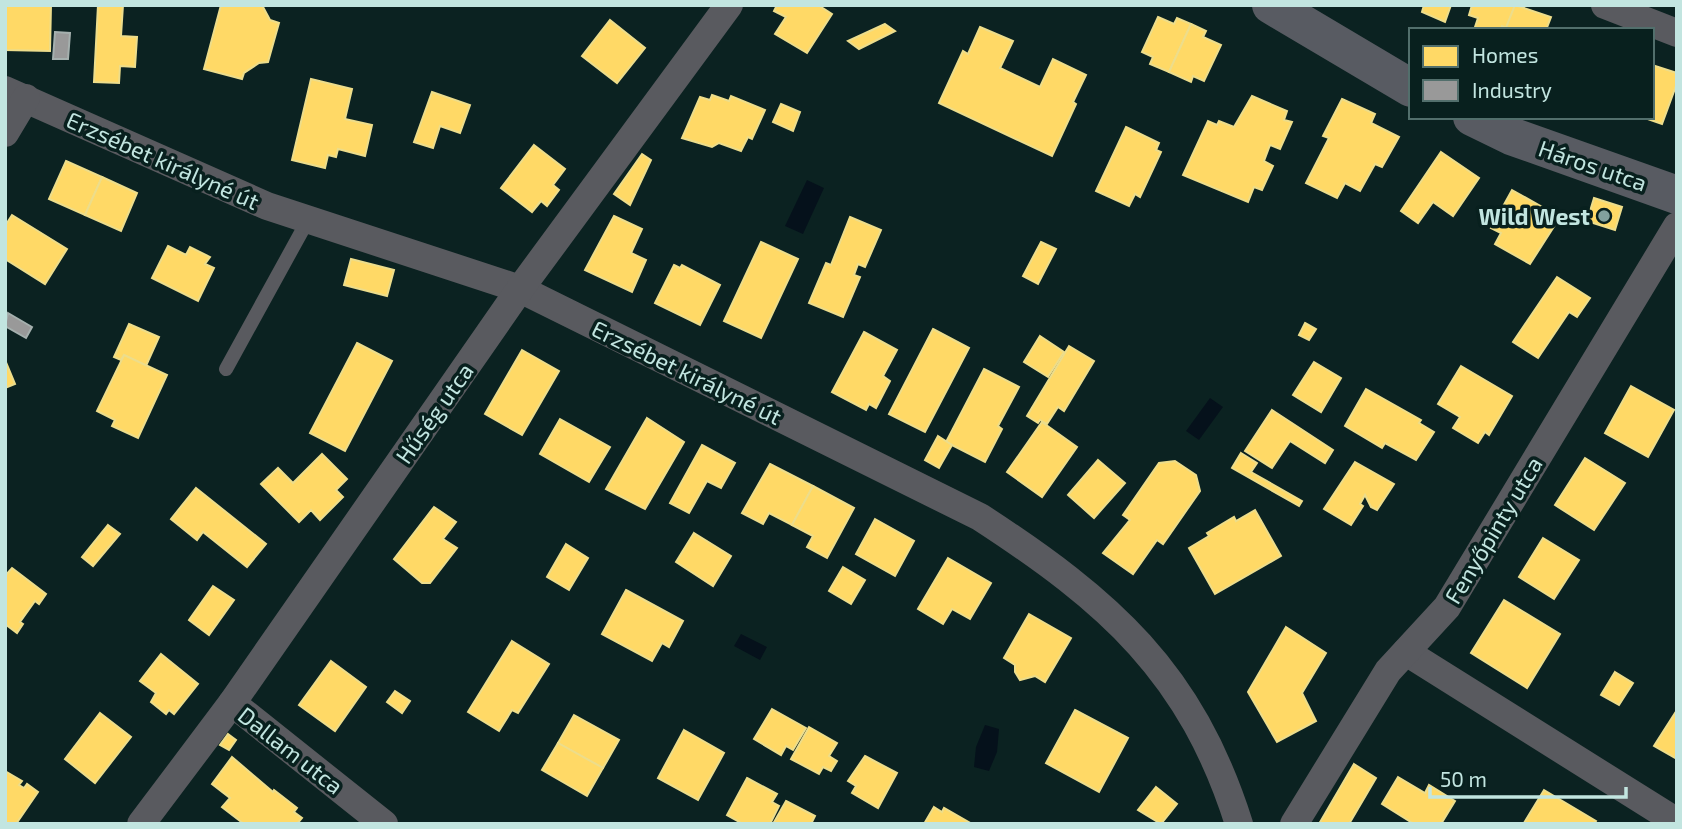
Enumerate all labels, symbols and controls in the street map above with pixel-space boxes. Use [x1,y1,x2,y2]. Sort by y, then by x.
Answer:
legend [1409,28,1654,119]
text: Homes [1472,42,1538,67]
text: Industry [1472,77,1552,102]
street label: Erzsébet királyné út [62,105,264,215]
street label: Háros utca [1535,133,1651,197]
place label: Wild West [1478,202,1590,230]
marker: Wild West [1596,208,1612,224]
street label: Erzsébet királyné út [588,314,787,430]
street label: Hűség utca [389,357,479,469]
street label: Fenyőpinty utca [1438,451,1548,609]
street label: Dallam utca [233,700,349,800]
scale bar [1430,756,1626,800]
text: 50 m [1440,766,1487,791]

